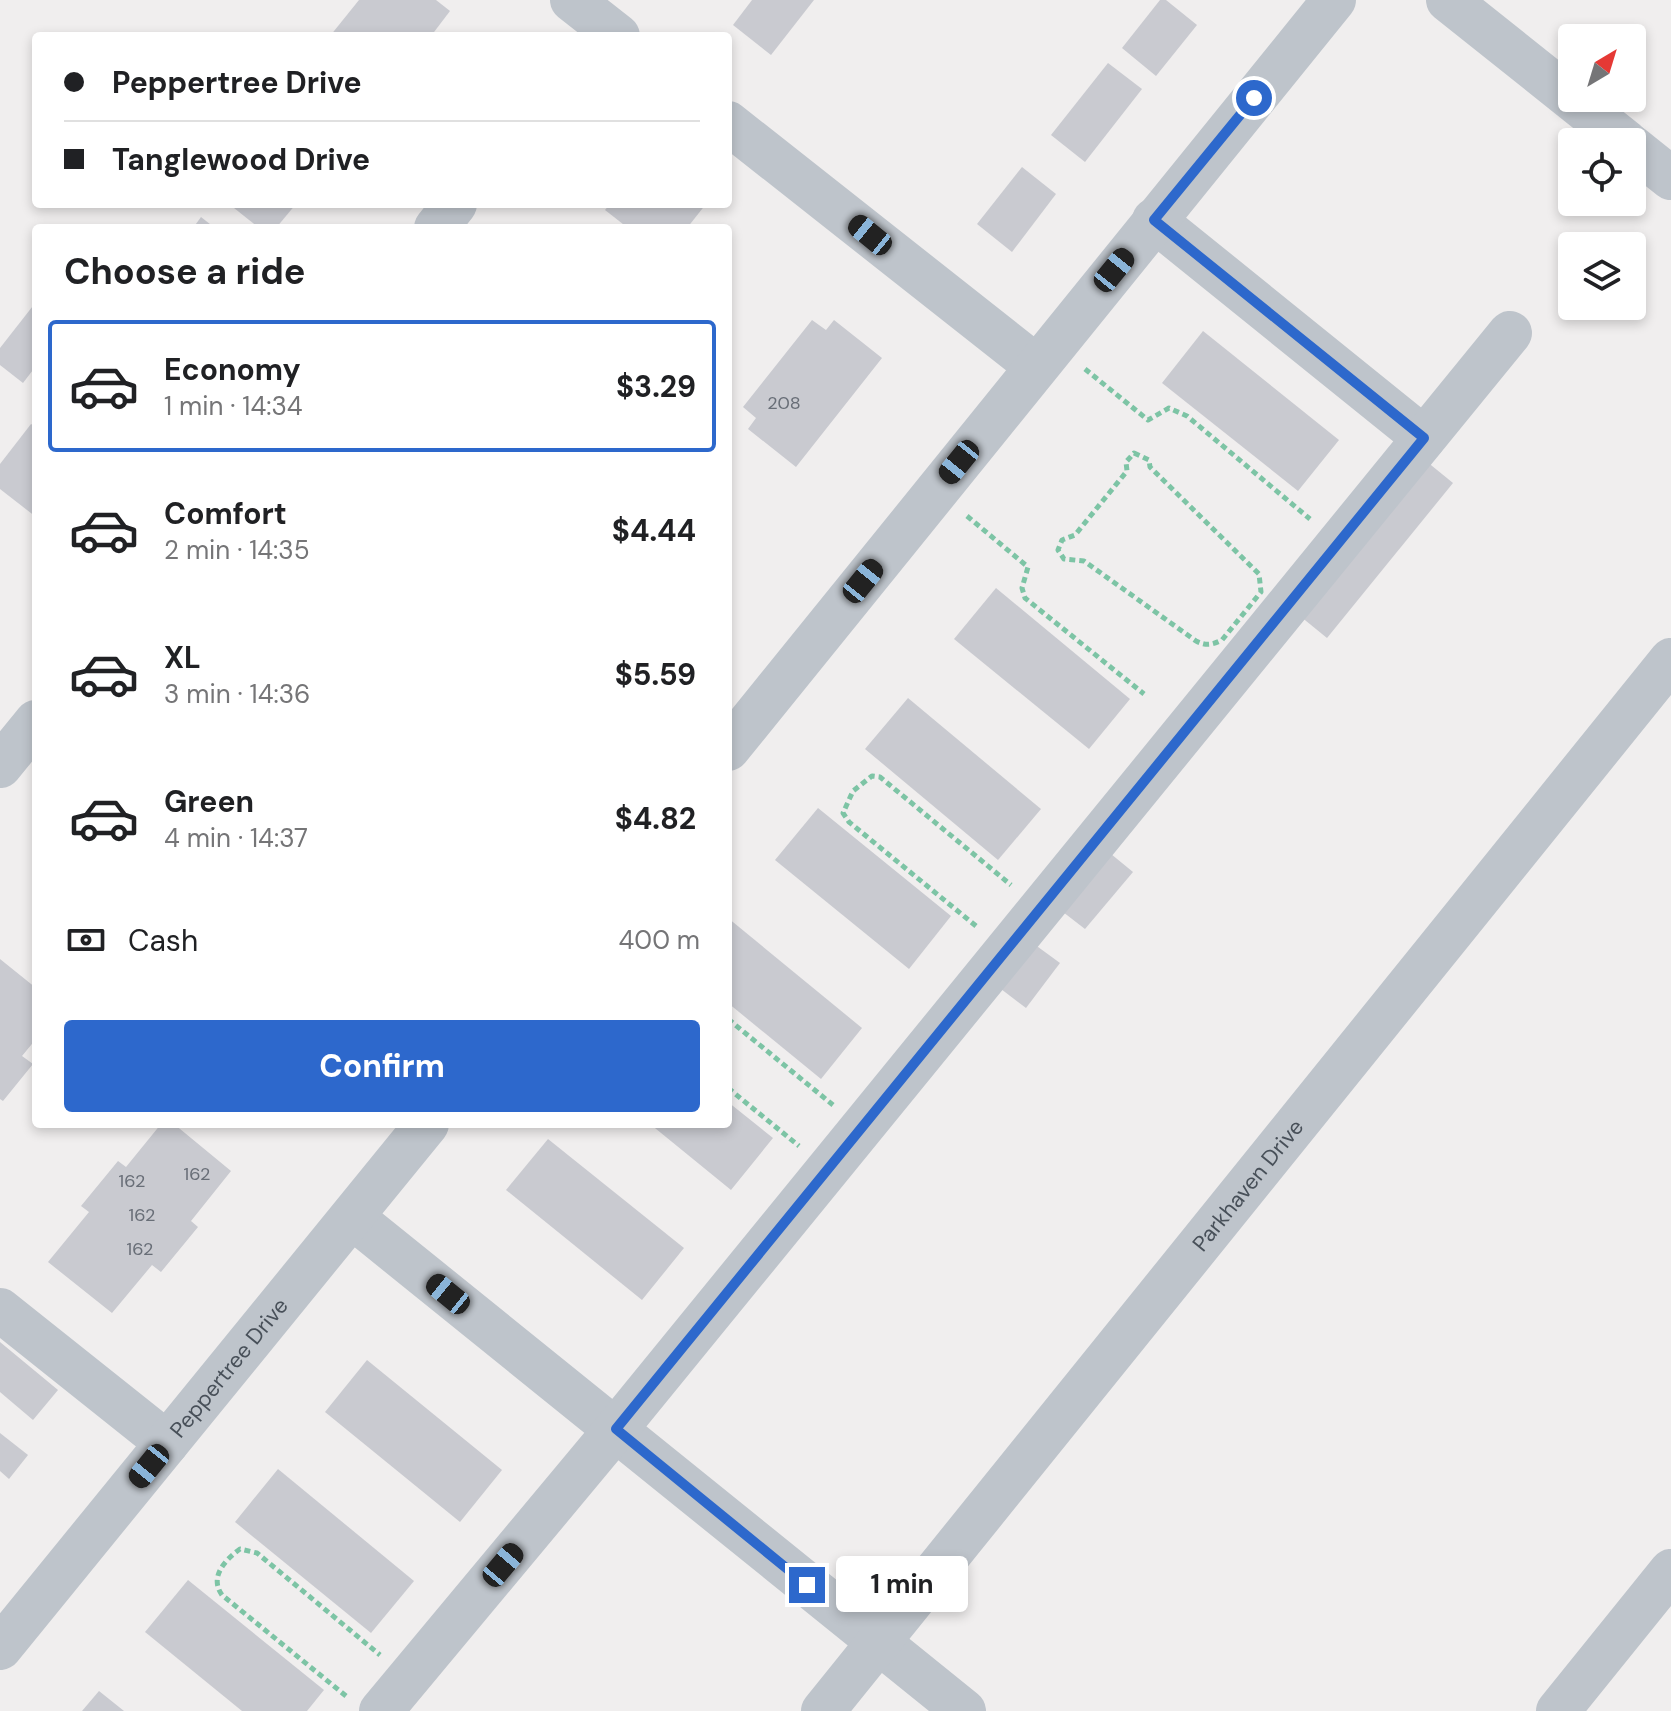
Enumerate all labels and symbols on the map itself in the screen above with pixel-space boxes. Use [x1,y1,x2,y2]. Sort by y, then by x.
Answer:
north arrow [1558,24,1646,112]
route start [1236,80,1272,116]
car [844,211,896,259]
car [1090,244,1138,296]
house number: 208 [767,391,801,415]
car [935,436,983,488]
car [839,555,887,607]
street label: Parkhaven Drive [1185,1113,1310,1257]
house number: 162 [184,1162,210,1186]
house number: 162 [119,1169,145,1193]
house number: 162 [129,1203,155,1227]
house number: 162 [127,1237,153,1261]
car [422,1270,474,1318]
street label: Peppertree Drive [163,1291,294,1443]
car [125,1440,173,1492]
car [478,1539,528,1591]
callout: 1 min [835,1557,967,1613]
route end [789,1567,825,1603]

